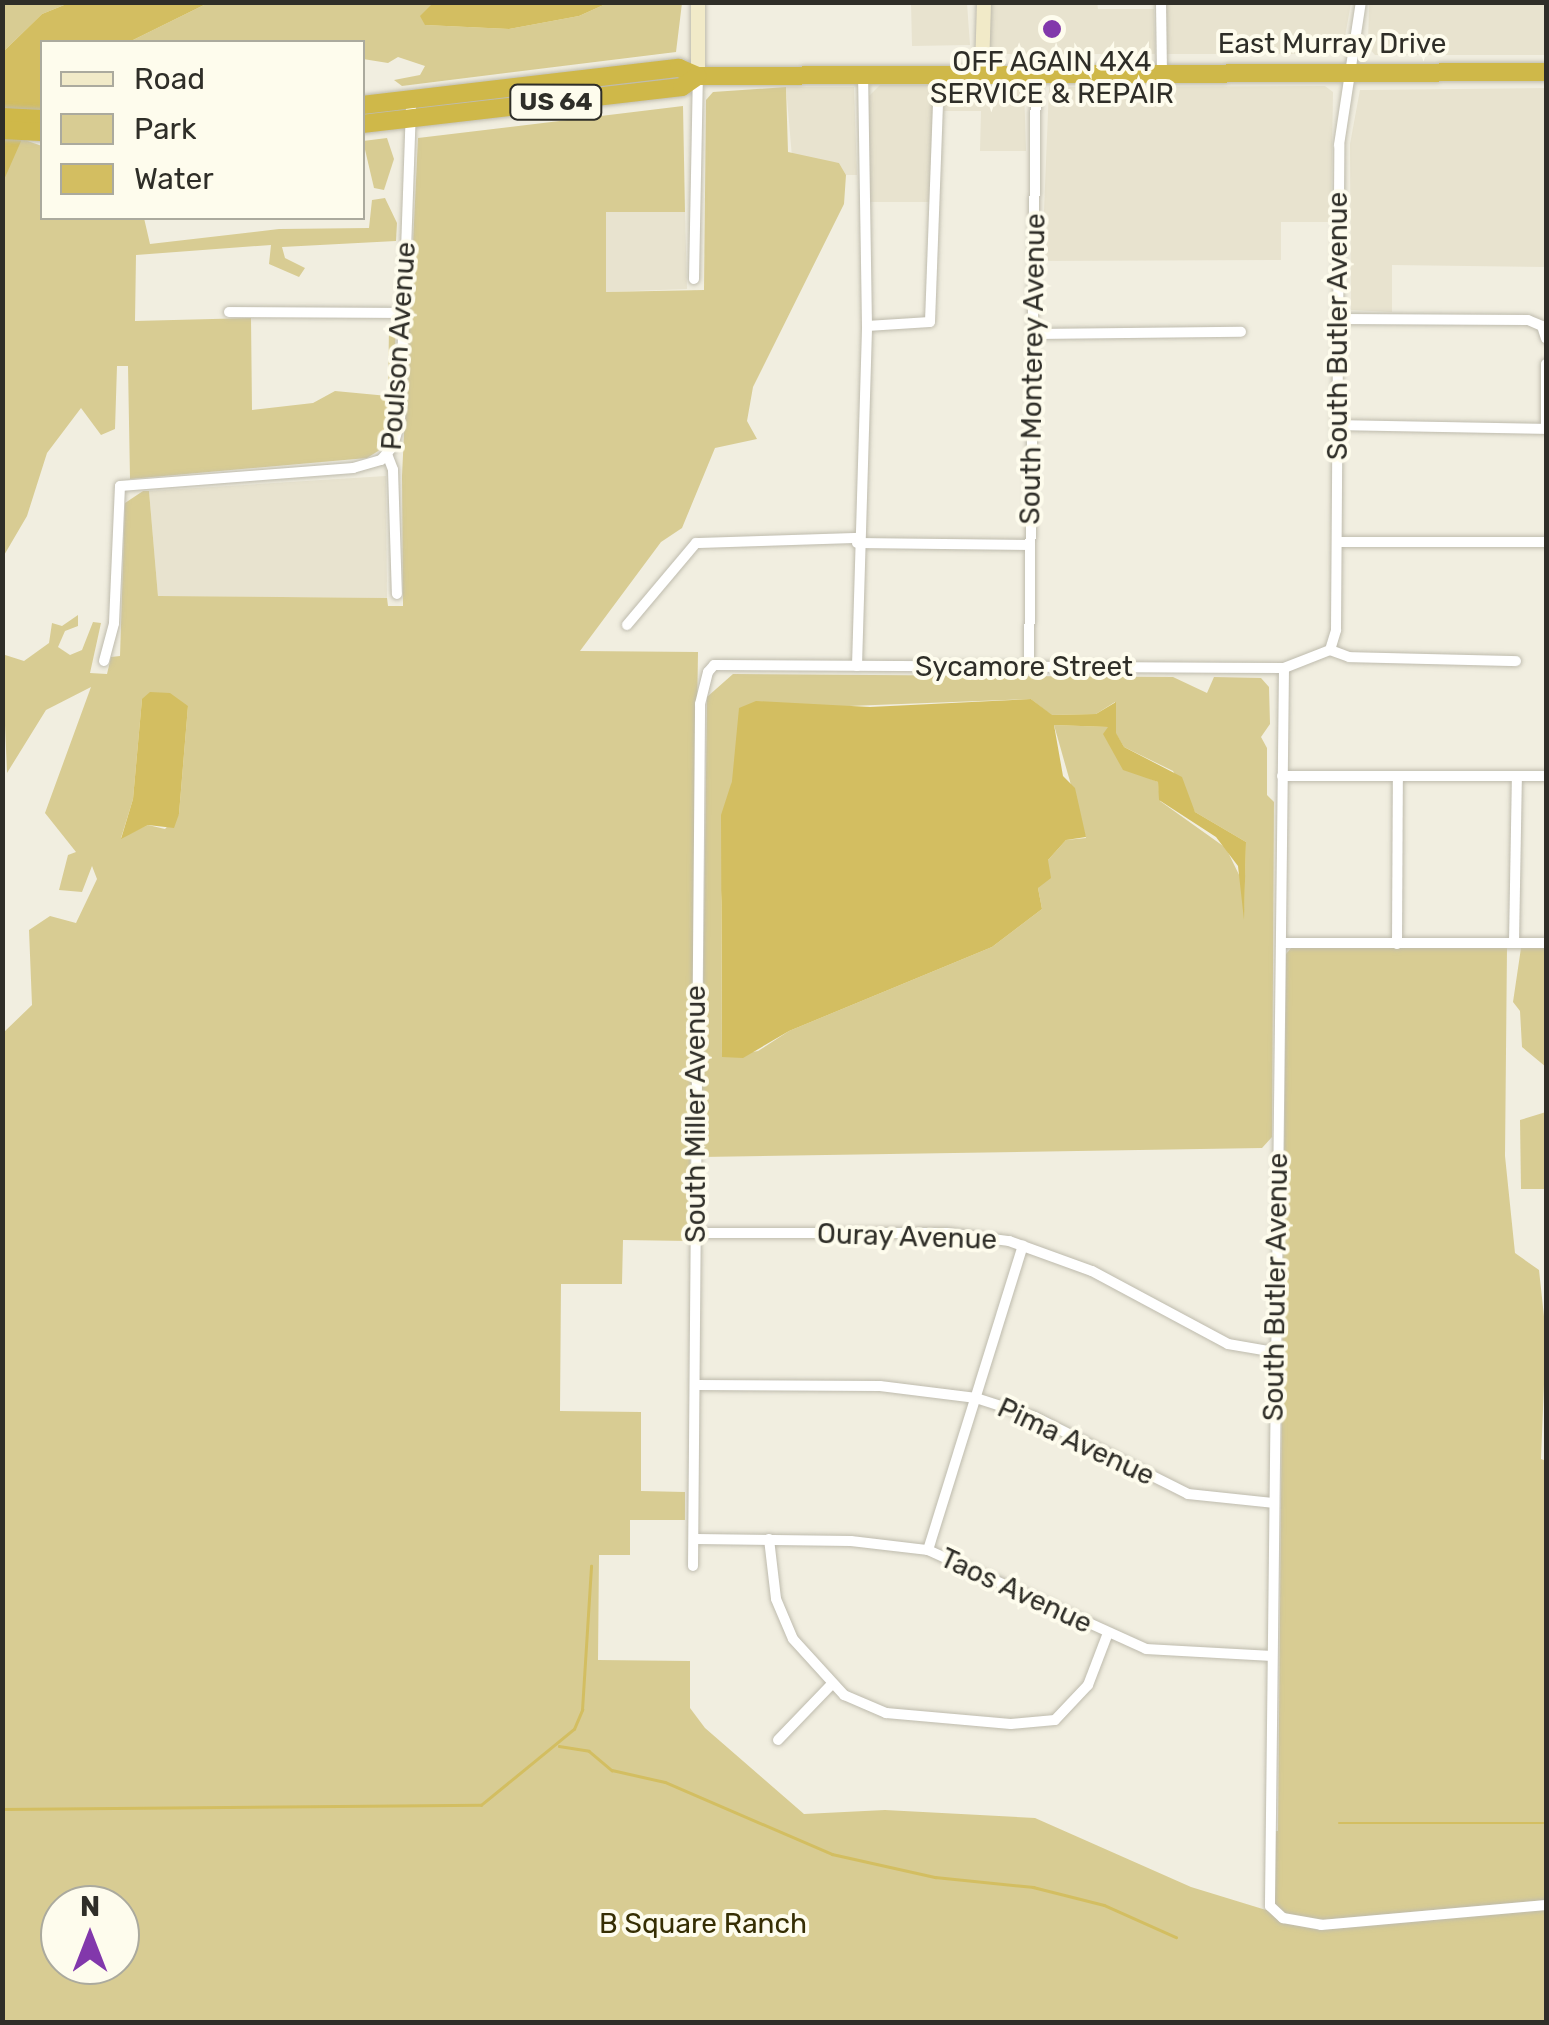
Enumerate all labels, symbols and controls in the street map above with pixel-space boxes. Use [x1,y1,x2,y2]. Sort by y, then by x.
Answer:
marker: OFF AGAIN 4X4 SERVICE & REPAIR [1041,18,1063,40]
street label: East Murray Drive [1217,27,1447,61]
legend [40,40,365,220]
place label: OFF AGAIN 4X4 SERVICE & REPAIR [930,45,1174,111]
text: Road [134,61,205,97]
road number: US 64 [508,82,604,122]
text: Park [134,111,196,147]
text: Water [134,161,214,197]
street label: South Butler Avenue [1321,191,1355,461]
street label: South Monterey Avenue [1013,212,1053,526]
street label: Poulson Avenue [375,240,423,452]
street label: Sycamore Street [915,650,1133,684]
street label: South Miller Avenue [679,984,713,1244]
street label: South Butler Avenue [1257,1152,1295,1422]
street label: Ouray Avenue [816,1217,998,1257]
street label: Pima Avenue [992,1391,1160,1493]
street label: Taos Avenue [934,1541,1098,1641]
north arrow [40,1885,140,1985]
text: N [80,1890,100,1923]
park label: B Square Ranch [599,1907,807,1941]

